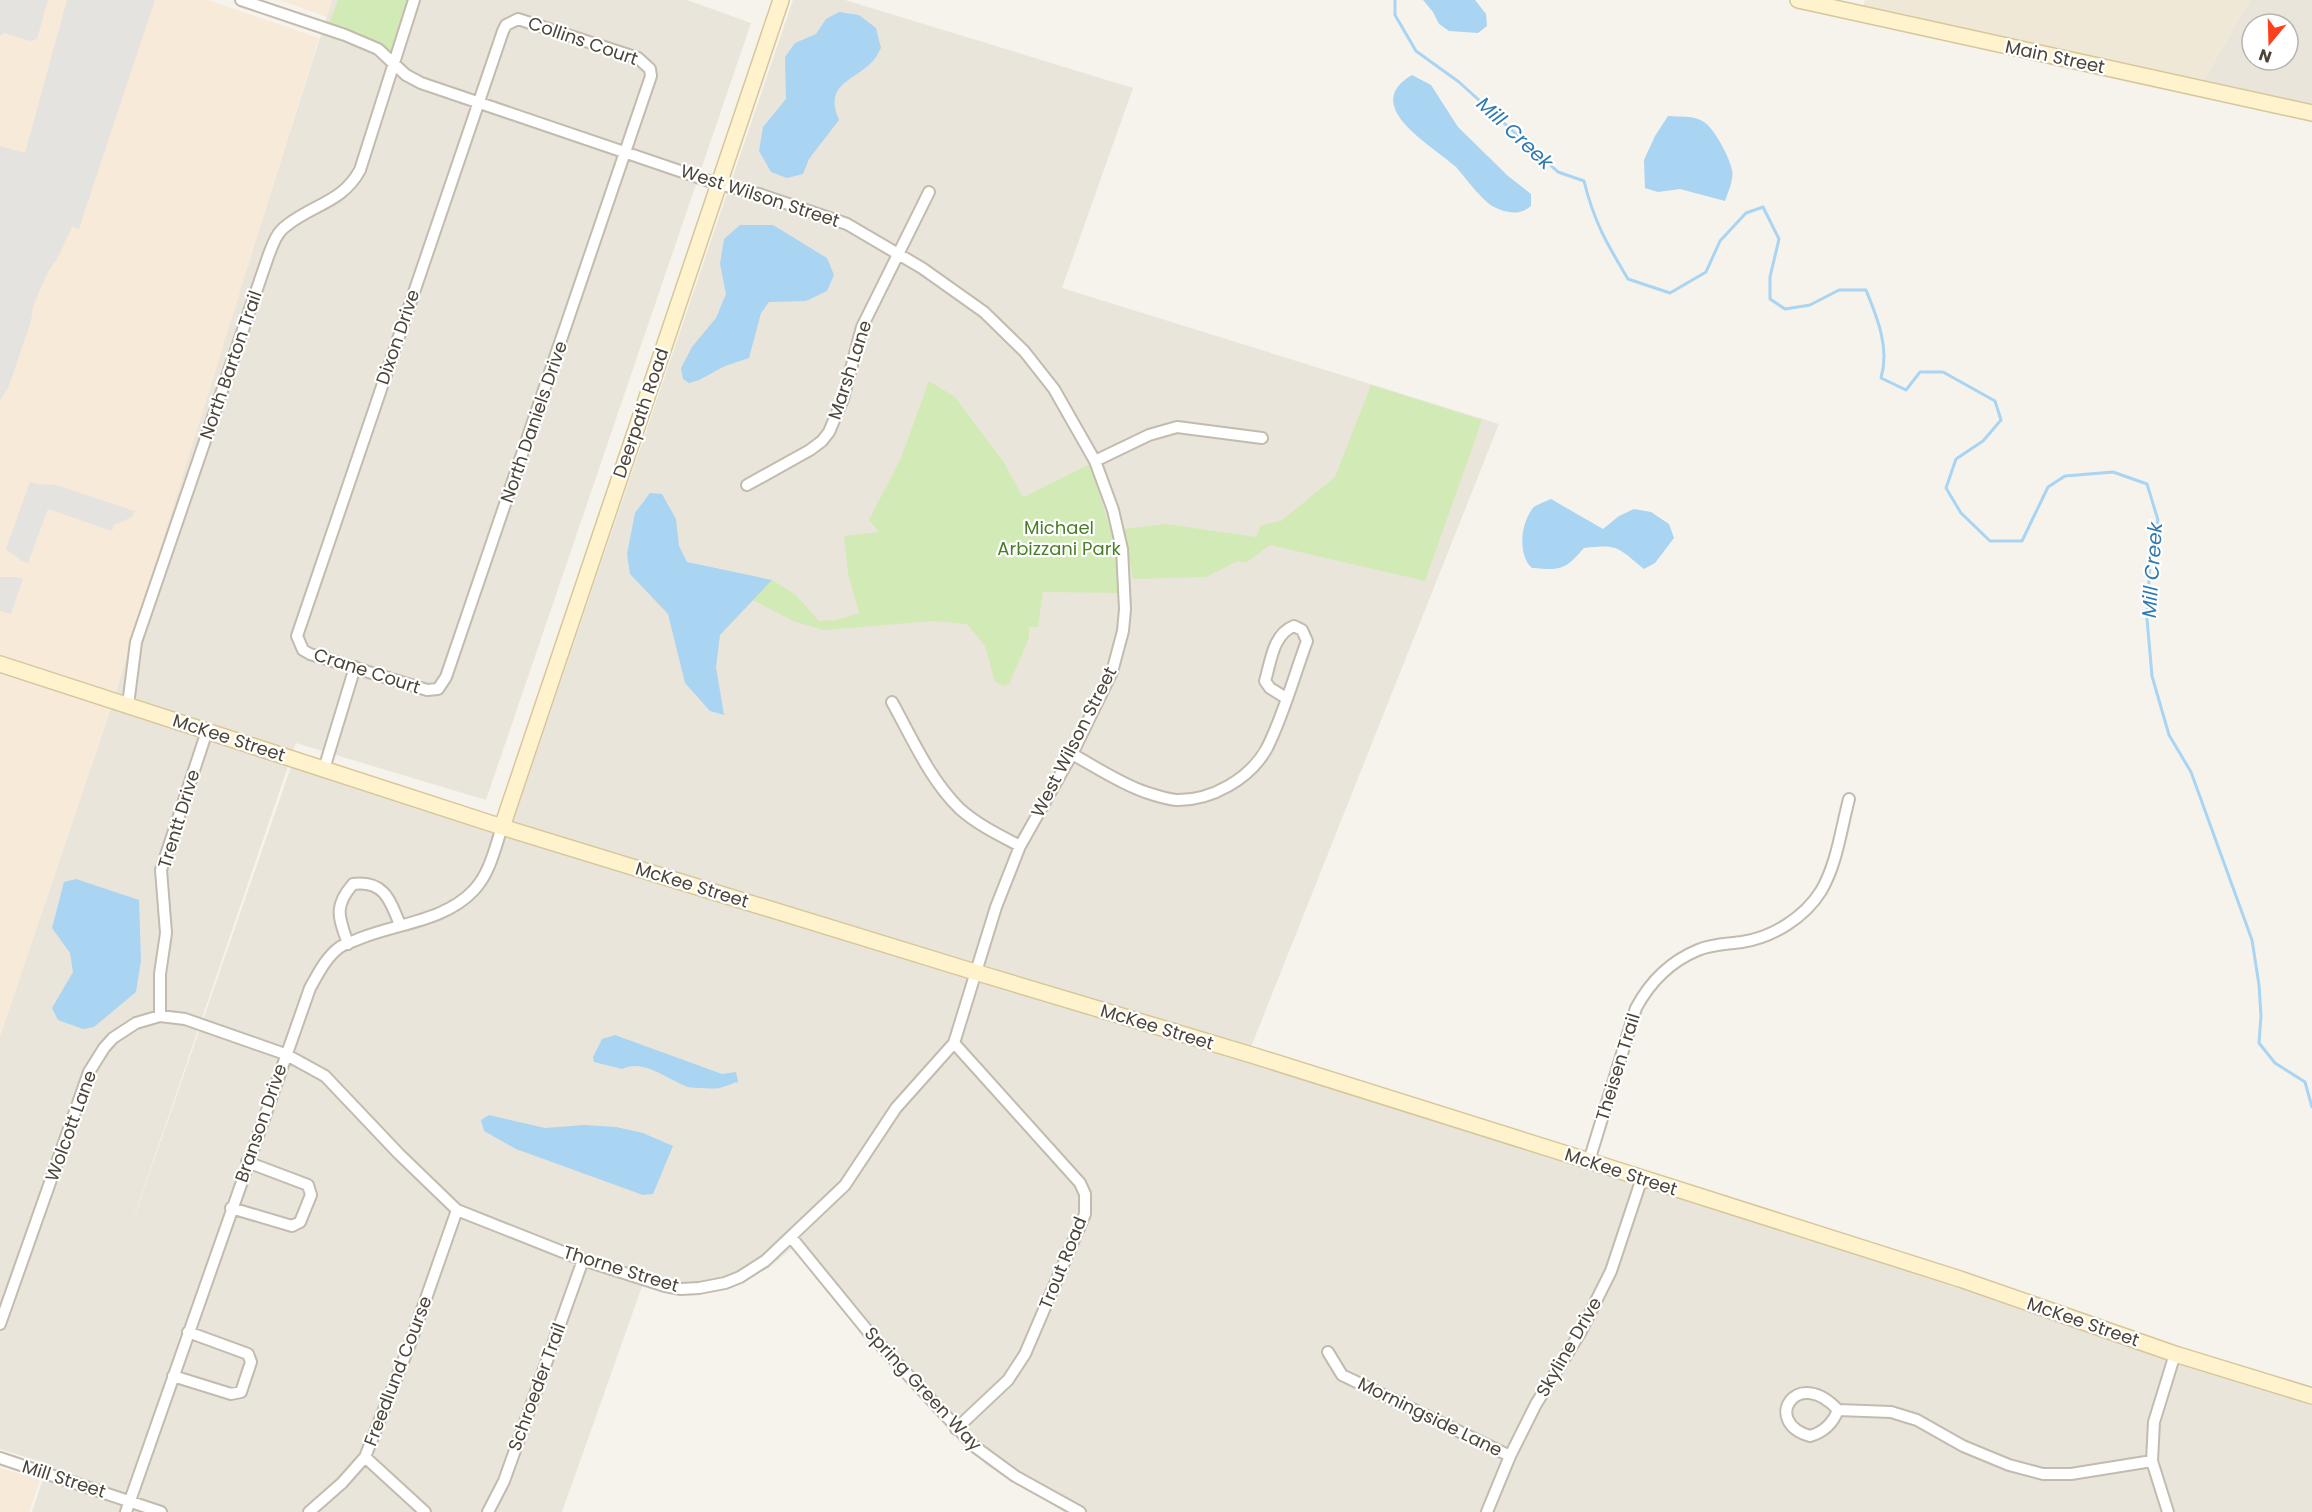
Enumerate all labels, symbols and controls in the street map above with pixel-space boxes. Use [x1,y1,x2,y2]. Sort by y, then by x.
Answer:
street label: Collins Court [525,10,641,71]
north arrow [2240,12,2300,72]
street label: Main Street [2003,34,2107,79]
text: N [2256,43,2275,69]
water label: Mill Creek [1470,90,1561,177]
street label: West Wilson Street [677,158,843,233]
street label: Dixon Drive [370,286,425,388]
street label: North Barton Trail [193,287,268,442]
street label: Marsh Lane [822,317,877,423]
street label: North Daniels Drive [494,338,573,506]
street label: Deerpath Road [607,345,674,481]
park label: Michael Arbizzani Park [997,515,1121,561]
water label: Mill Creek [2135,519,2169,619]
street label: Crane Court [311,642,424,699]
street label: West Wilson Street [1025,662,1122,821]
street label: McKee Street [170,708,289,767]
street label: Trentt Drive [152,766,205,871]
street label: McKee Street [633,855,752,914]
street label: McKee Street [1098,997,1217,1056]
street label: Theisen Trail [1589,1010,1646,1124]
street label: Branson Drive [229,1060,293,1185]
street label: Wolcott Lane [39,1067,102,1185]
street label: McKee Street [1562,1142,1681,1201]
street label: Trout Road [1033,1213,1092,1313]
street label: Thorne Street [560,1239,682,1298]
street label: McKee Street [2024,1291,2143,1352]
street label: Freedlund Course [357,1292,438,1449]
street label: Skyline Drive [1530,1292,1607,1401]
street label: Schroeder Trail [502,1319,571,1454]
street label: Spring Green Way [859,1321,988,1456]
street label: Morningside Lane [1354,1371,1507,1462]
street label: Mill Street [19,1453,109,1504]

